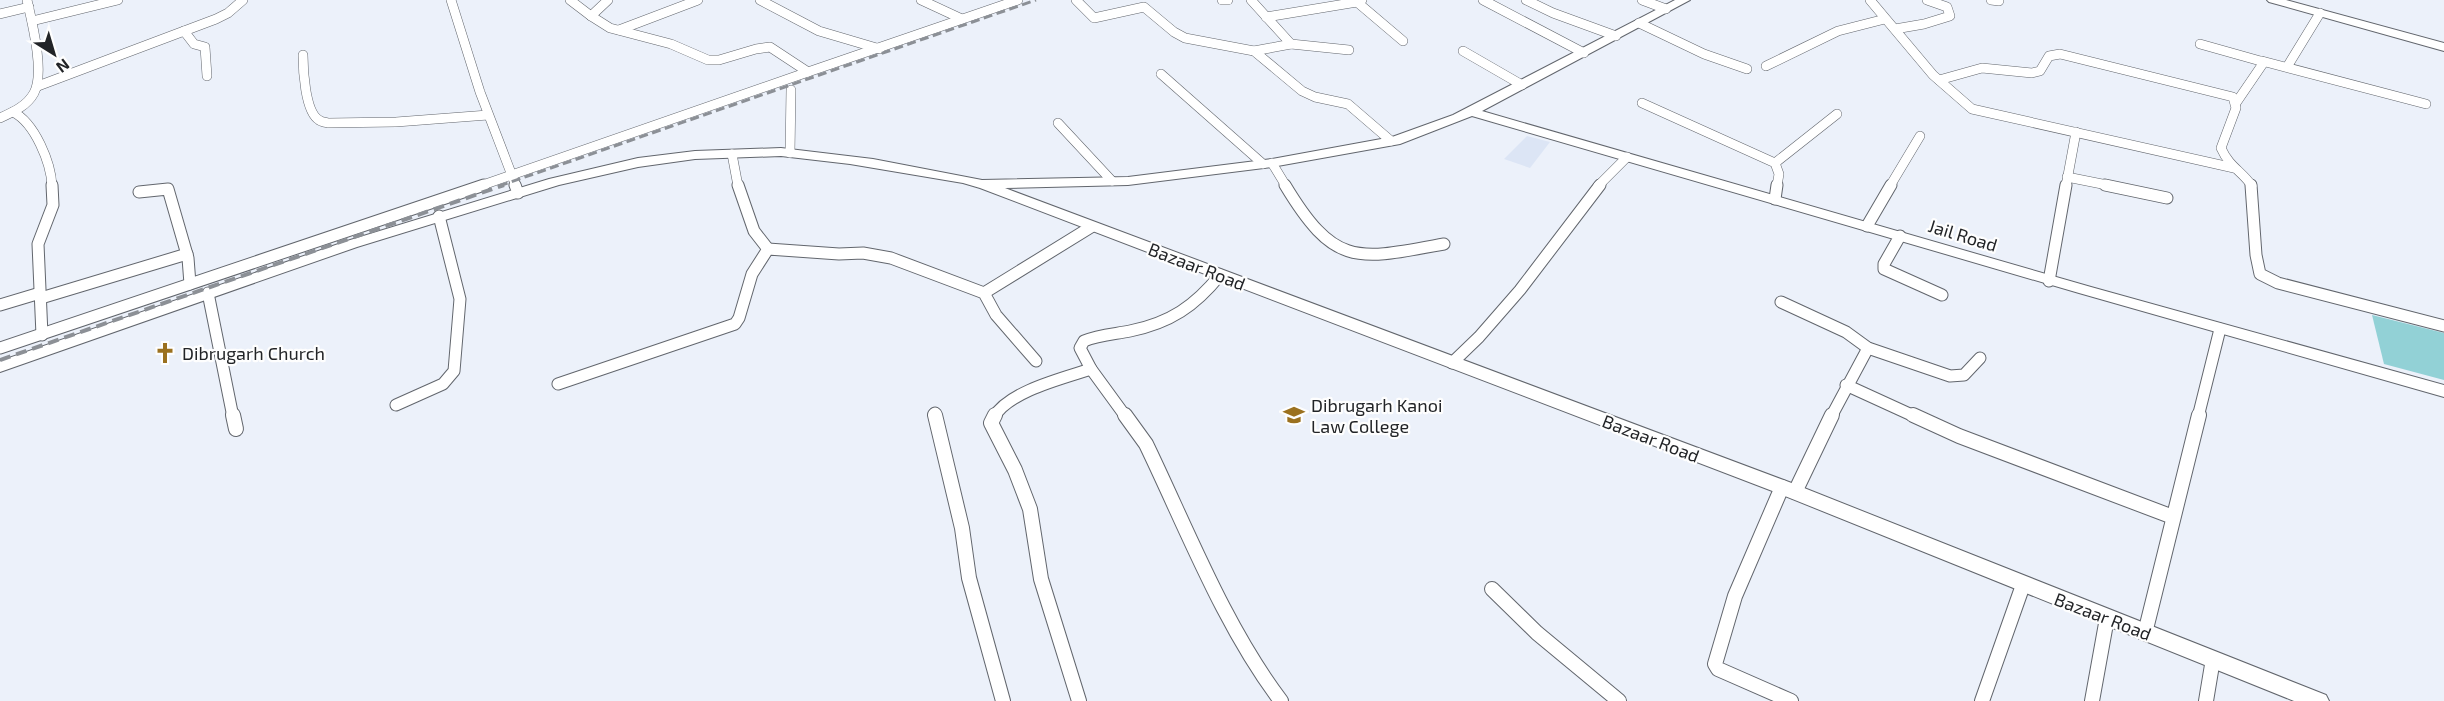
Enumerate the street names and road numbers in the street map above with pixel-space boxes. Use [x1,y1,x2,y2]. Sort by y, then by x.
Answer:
street label: Jail Road [1926,214,2000,256]
street label: Bazaar Road [1145,237,1249,295]
street label: Bazaar Road [1599,409,1703,467]
street label: Bazaar Road [2051,587,2155,645]

